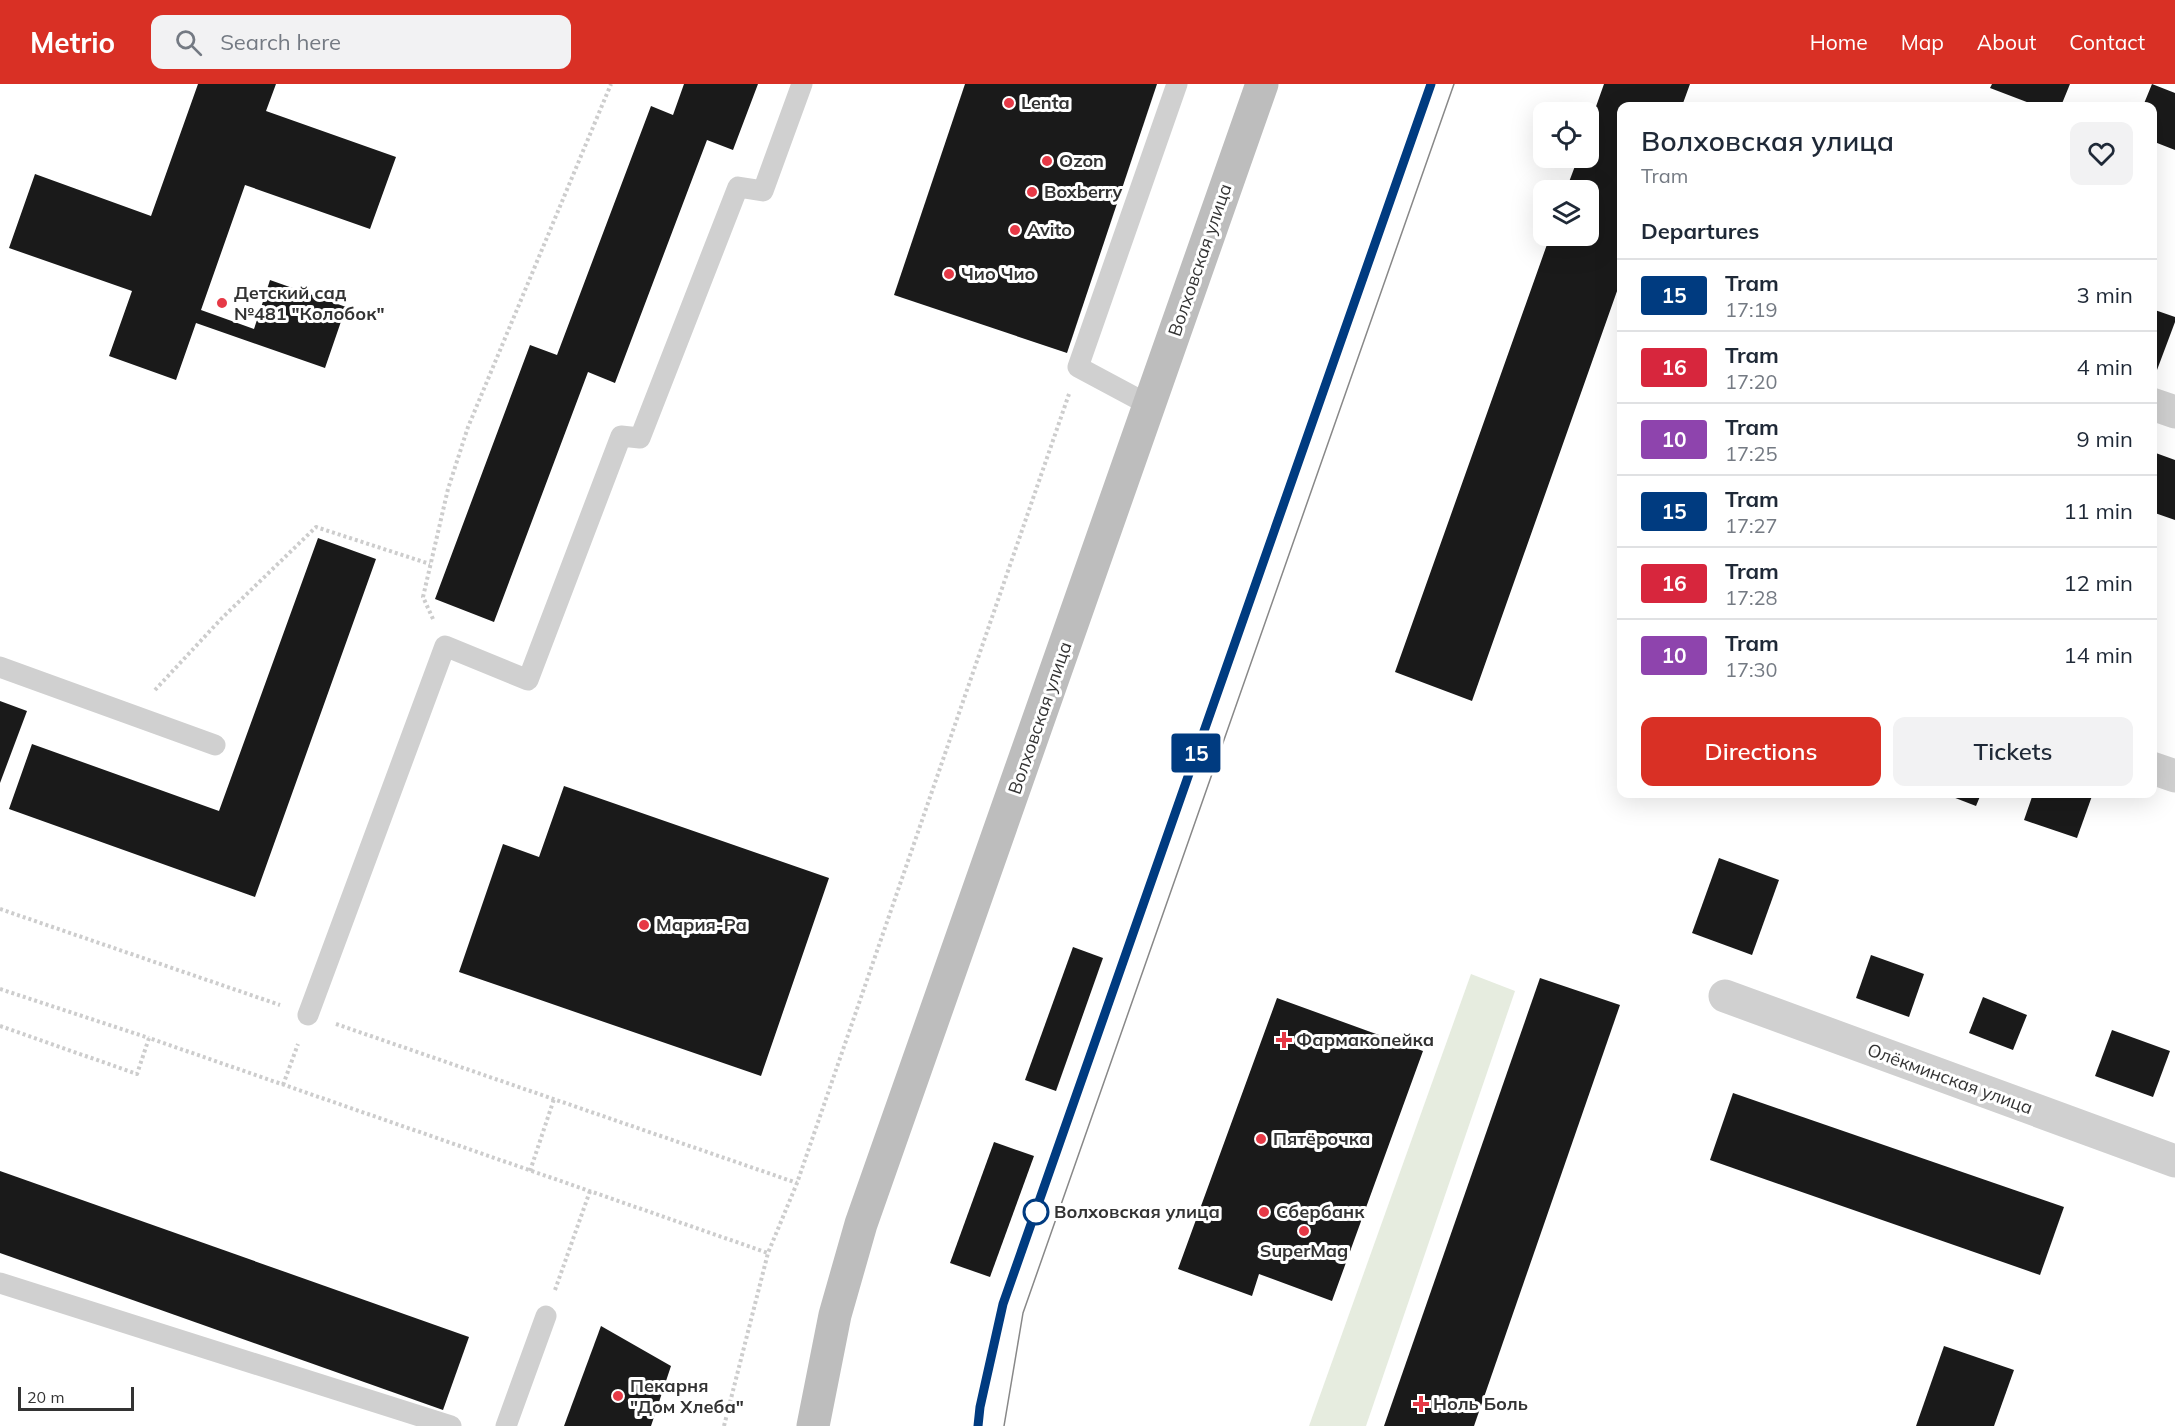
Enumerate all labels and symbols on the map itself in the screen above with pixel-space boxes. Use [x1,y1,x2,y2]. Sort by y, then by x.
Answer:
place label: Lenta [1021,91,1070,114]
marker: Lenta [1002,96,1016,110]
place label: Ozon [1059,149,1104,172]
marker: Ozon [1040,154,1054,168]
place label: Boxberry [1044,180,1122,203]
street label: Волховская улица [1163,180,1236,339]
marker: Boxberry [1025,185,1039,199]
place label: Avito [1027,218,1072,241]
marker: Avito [1008,223,1022,237]
place label: Чио Чио [961,262,1036,285]
marker: Чио Чио [942,267,956,281]
place label: Детский сад №481 "Колобок" [234,281,385,325]
marker: Детский сад №481 "Колобок" [215,296,229,310]
street label: Волховская улица [1003,638,1076,797]
line badge: 15 [1169,734,1223,772]
place label: Мария-Ра [656,913,747,936]
marker: Мария-Ра [637,918,651,932]
place label: Фармакопейка [1296,1028,1434,1051]
marker: Фармакопейка [1277,1033,1291,1047]
street label: Олёкминская улица [1864,1038,2036,1119]
place label: Пятёрочка [1273,1127,1370,1150]
marker: Пятёрочка [1254,1132,1268,1146]
marker: Волховская улица [1023,1199,1049,1225]
place label: Волховская улица [1054,1200,1220,1223]
place label: Сбербанк [1276,1200,1365,1223]
marker: Сбербанк [1257,1205,1271,1219]
marker: SuperMag [1297,1224,1311,1238]
place label: SuperMag [1260,1239,1348,1262]
place label: Пекарня "Дом Хлеба" [630,1374,744,1418]
scale bar [18,1384,134,1412]
marker: Пекарня "Дом Хлеба" [611,1389,625,1403]
place label: Ноль Боль [1433,1392,1528,1415]
marker: Ноль Боль [1414,1397,1428,1411]

